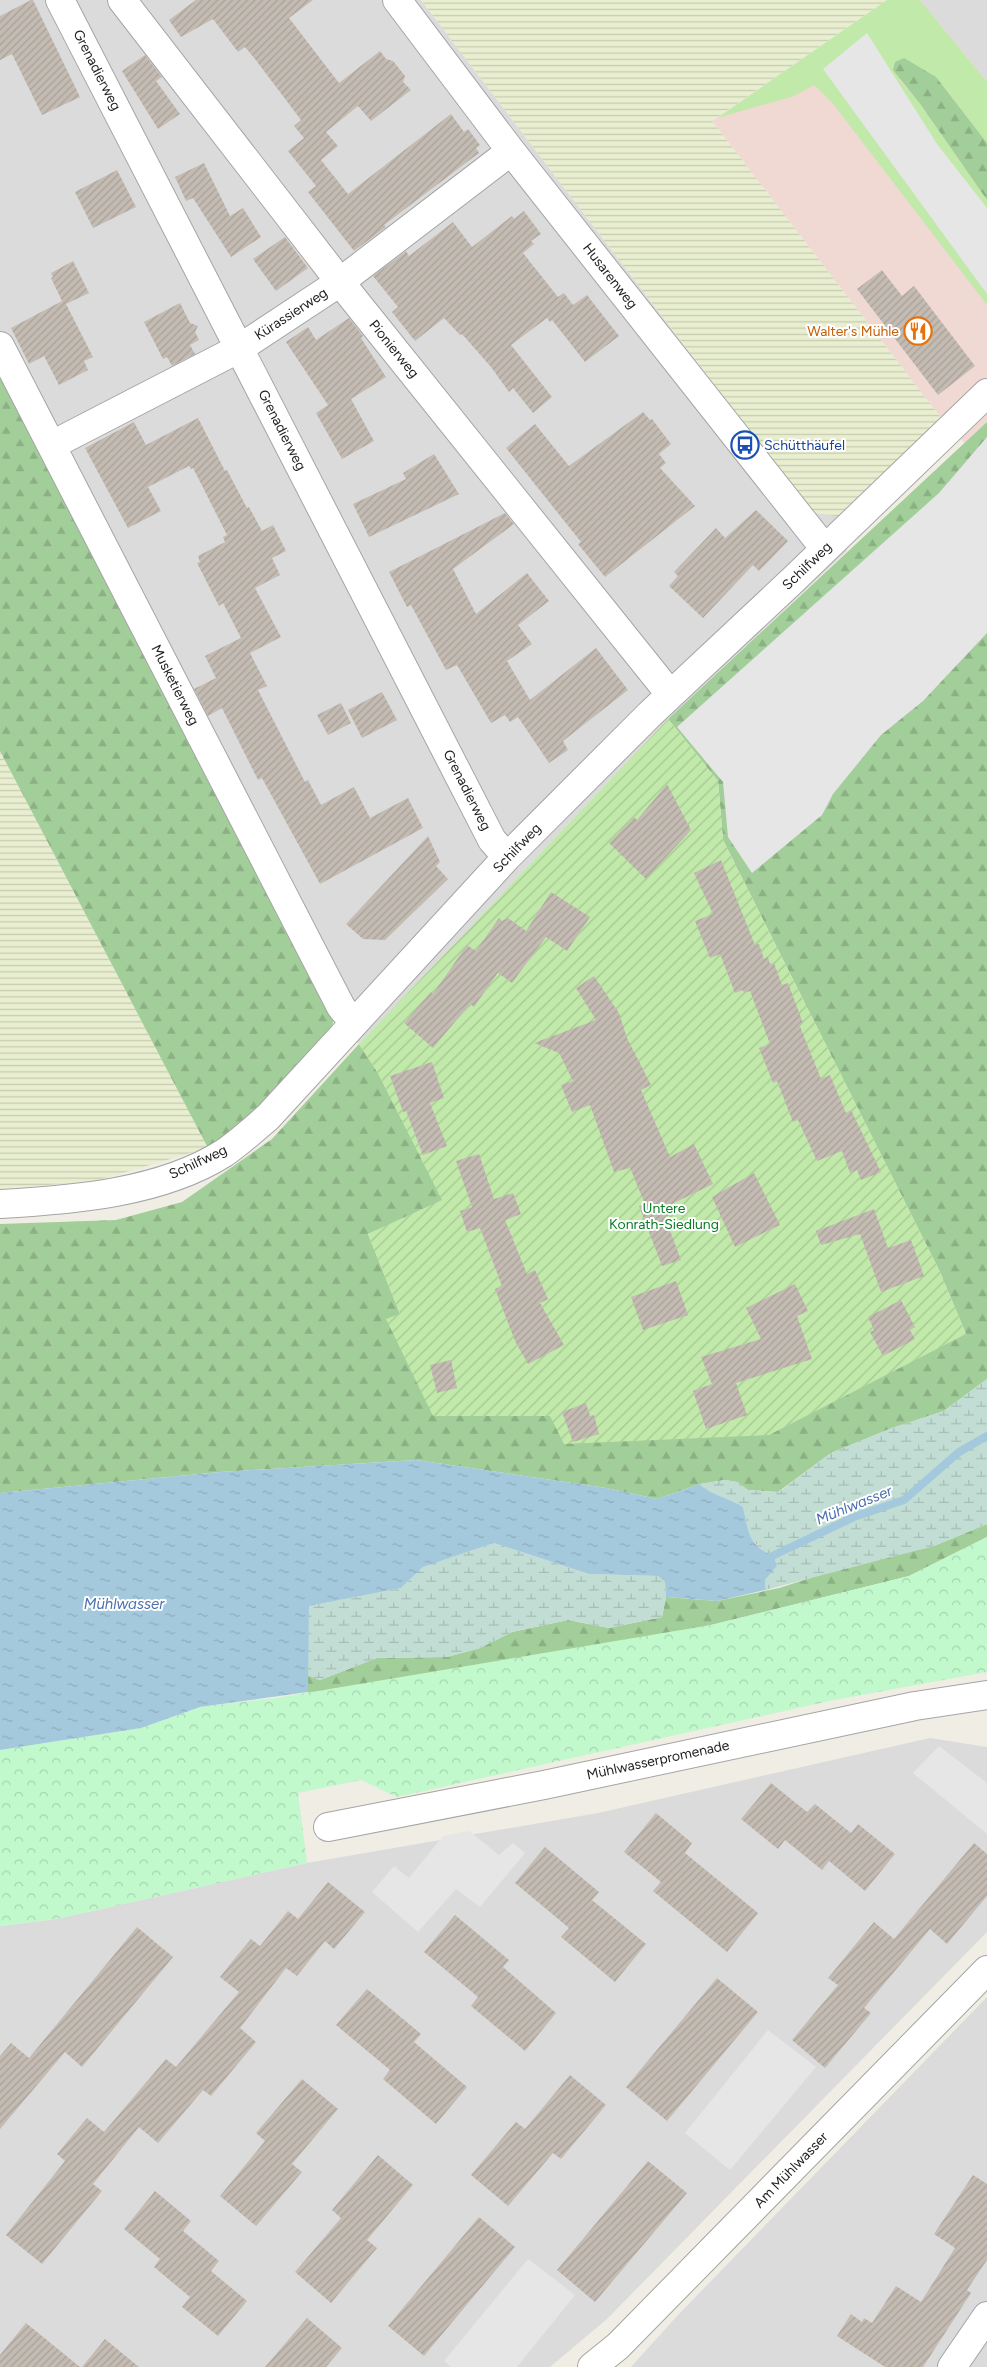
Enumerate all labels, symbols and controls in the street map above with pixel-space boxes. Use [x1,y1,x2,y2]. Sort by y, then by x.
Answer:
street label: Grenadierweg [69,27,125,113]
street label: Husarenweg [579,240,641,312]
street label: Kürassierweg [251,284,331,344]
restaurant icon: Walter's Mühle [903,316,933,346]
street label: Pionierweg [365,317,423,381]
place label: Walter's Mühle [807,323,899,340]
street label: Grenadierweg [254,387,310,473]
bus stop icon: Schütthäufel [730,430,760,460]
place label: Schütthäufel [764,437,845,454]
street label: Schilfweg [779,538,835,594]
street label: Musketierweg [147,642,203,728]
street label: Grenadierweg [439,747,495,833]
street label: Schilfweg [489,820,545,876]
street label: Schilfweg [166,1141,230,1183]
park label: Untere Konrath-Siedlung [609,1200,719,1233]
water label: Mühlwasser [813,1481,896,1528]
water label: Mühlwasser [84,1595,165,1613]
street label: Mühlwasserpromenade [585,1736,731,1783]
street label: Am Mühlwasser [751,2128,832,2211]

